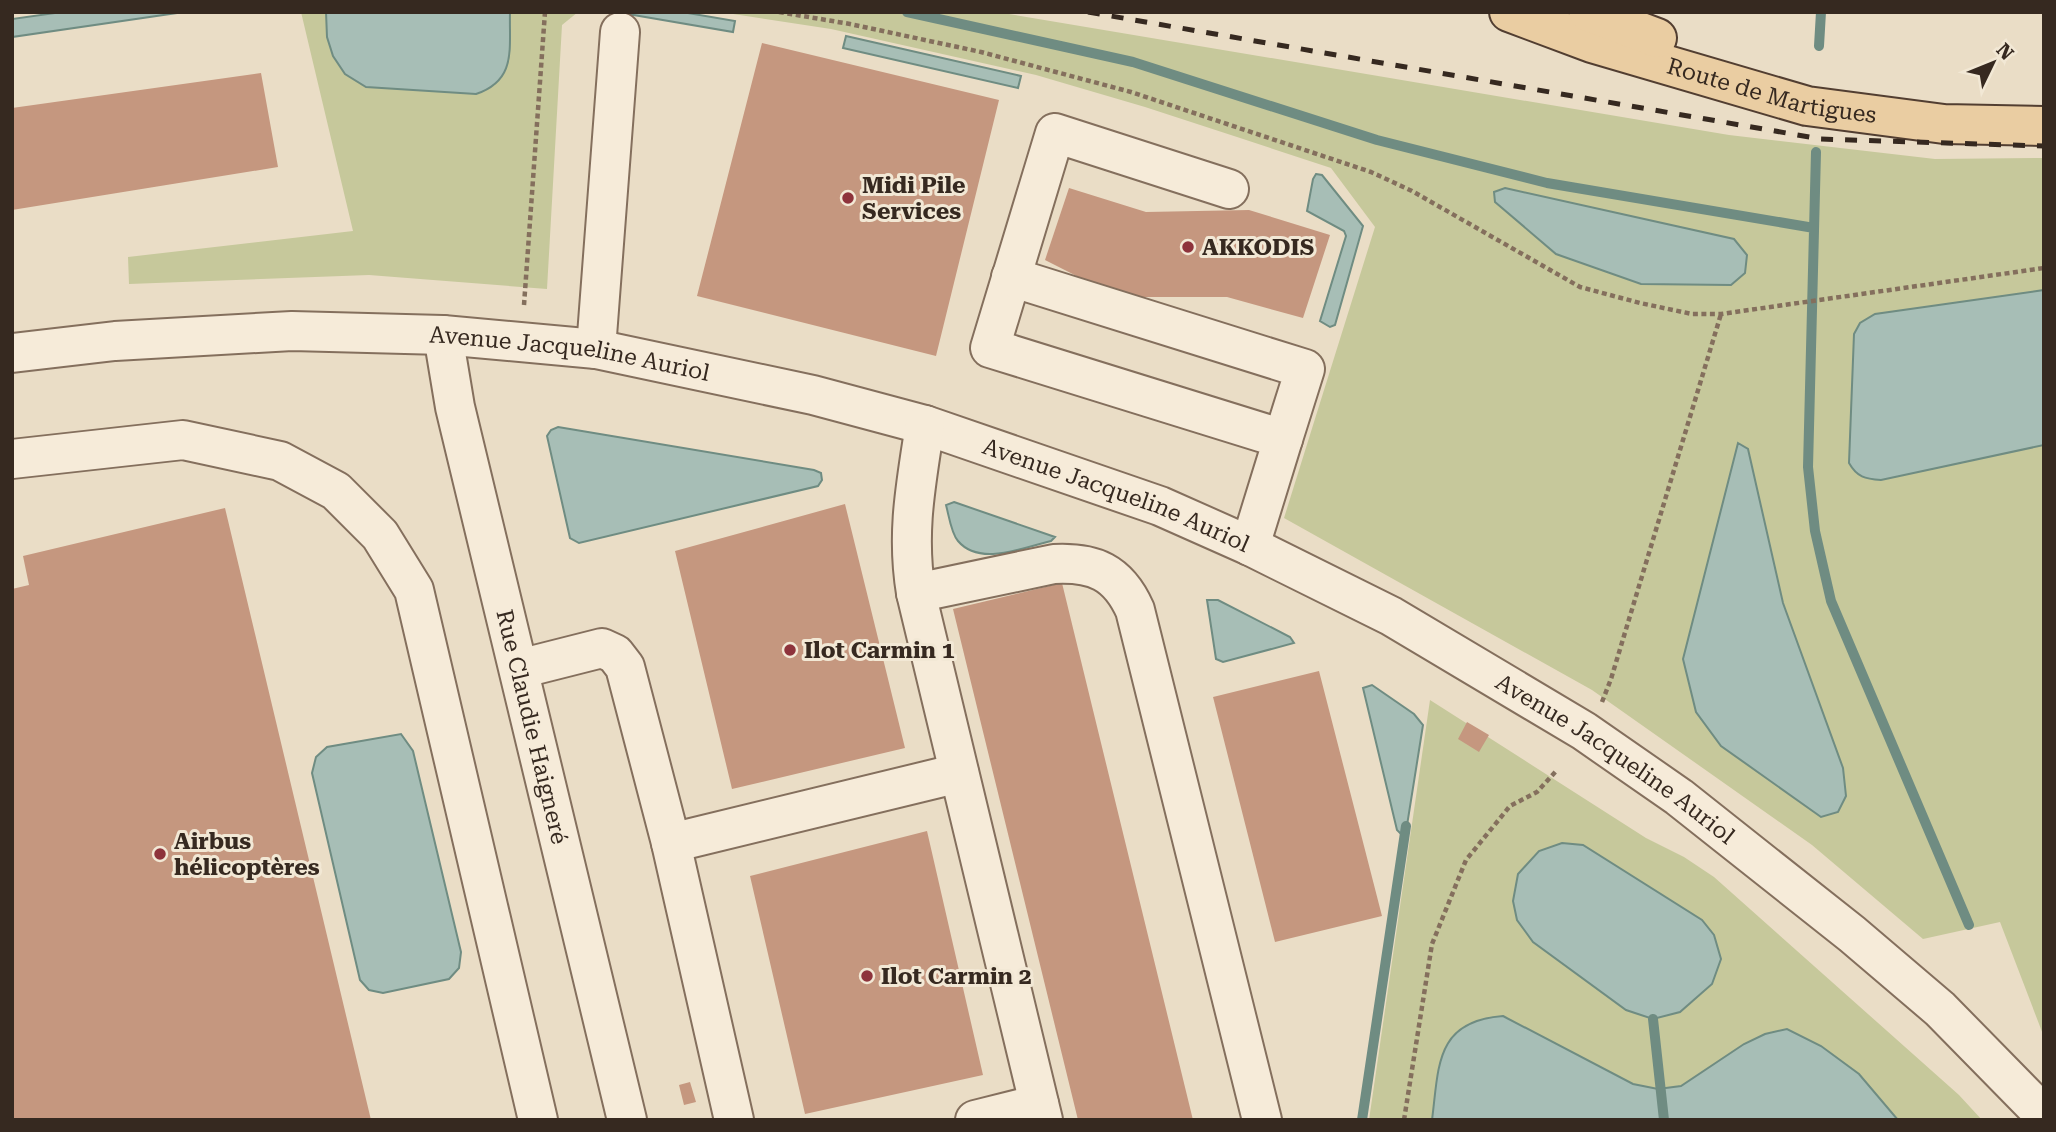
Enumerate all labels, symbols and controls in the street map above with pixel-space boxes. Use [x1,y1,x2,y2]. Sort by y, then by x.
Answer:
north arrow [1958,28,2028,98]
text: N [1992,39,2019,65]
street label: Route de Martigues [1664,52,1878,129]
place label: Midi Pile Services [862,172,966,225]
marker: Midi Pile Services [840,190,856,206]
place label: AKKODIS [1202,234,1314,261]
marker: AKKODIS [1180,239,1196,255]
street label: Avenue Jacqueline Auriol [429,321,712,386]
street label: Avenue Jacqueline Auriol [979,432,1254,558]
street label: Rue Claudie Haigneré [491,607,573,847]
place label: Ilot Carmin 1 [804,637,955,664]
marker: Ilot Carmin 1 [782,642,798,658]
street label: Avenue Jacqueline Auriol [1491,668,1740,849]
place label: Airbus hélicoptères [174,828,320,881]
marker: Airbus hélicoptères [152,846,168,862]
place label: Ilot Carmin 2 [881,963,1032,990]
marker: Ilot Carmin 2 [859,968,875,984]

